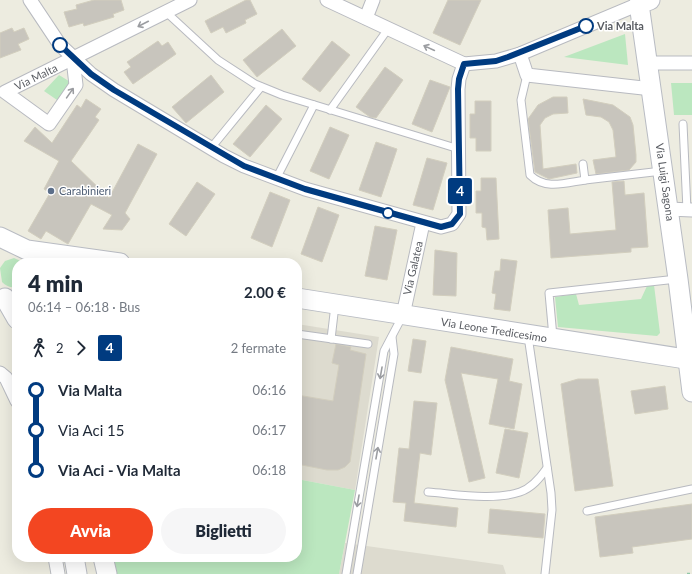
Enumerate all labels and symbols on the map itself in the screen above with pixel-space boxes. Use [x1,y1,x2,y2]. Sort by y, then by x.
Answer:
marker: Via Malta [578,18,594,34]
place label: Via Malta [596,19,644,32]
one-way arrow [137,20,149,28]
unlabelled marker [52,37,68,53]
one-way arrow [423,44,435,51]
street label: Via Malta [12,61,59,92]
one-way arrow [66,88,74,99]
street label: Via Luigi Sagona [654,142,677,222]
line badge: 4 [447,178,473,204]
place label: Carabinieri [59,184,112,197]
marker: Carabinieri [46,186,56,196]
unlabelled marker [382,207,394,219]
street label: Via Galatea [400,240,425,296]
street label: Via Leone Tredicesimo [440,315,548,344]
one-way arrow [376,366,384,379]
one-way arrow [374,447,382,460]
one-way arrow [354,494,362,507]

